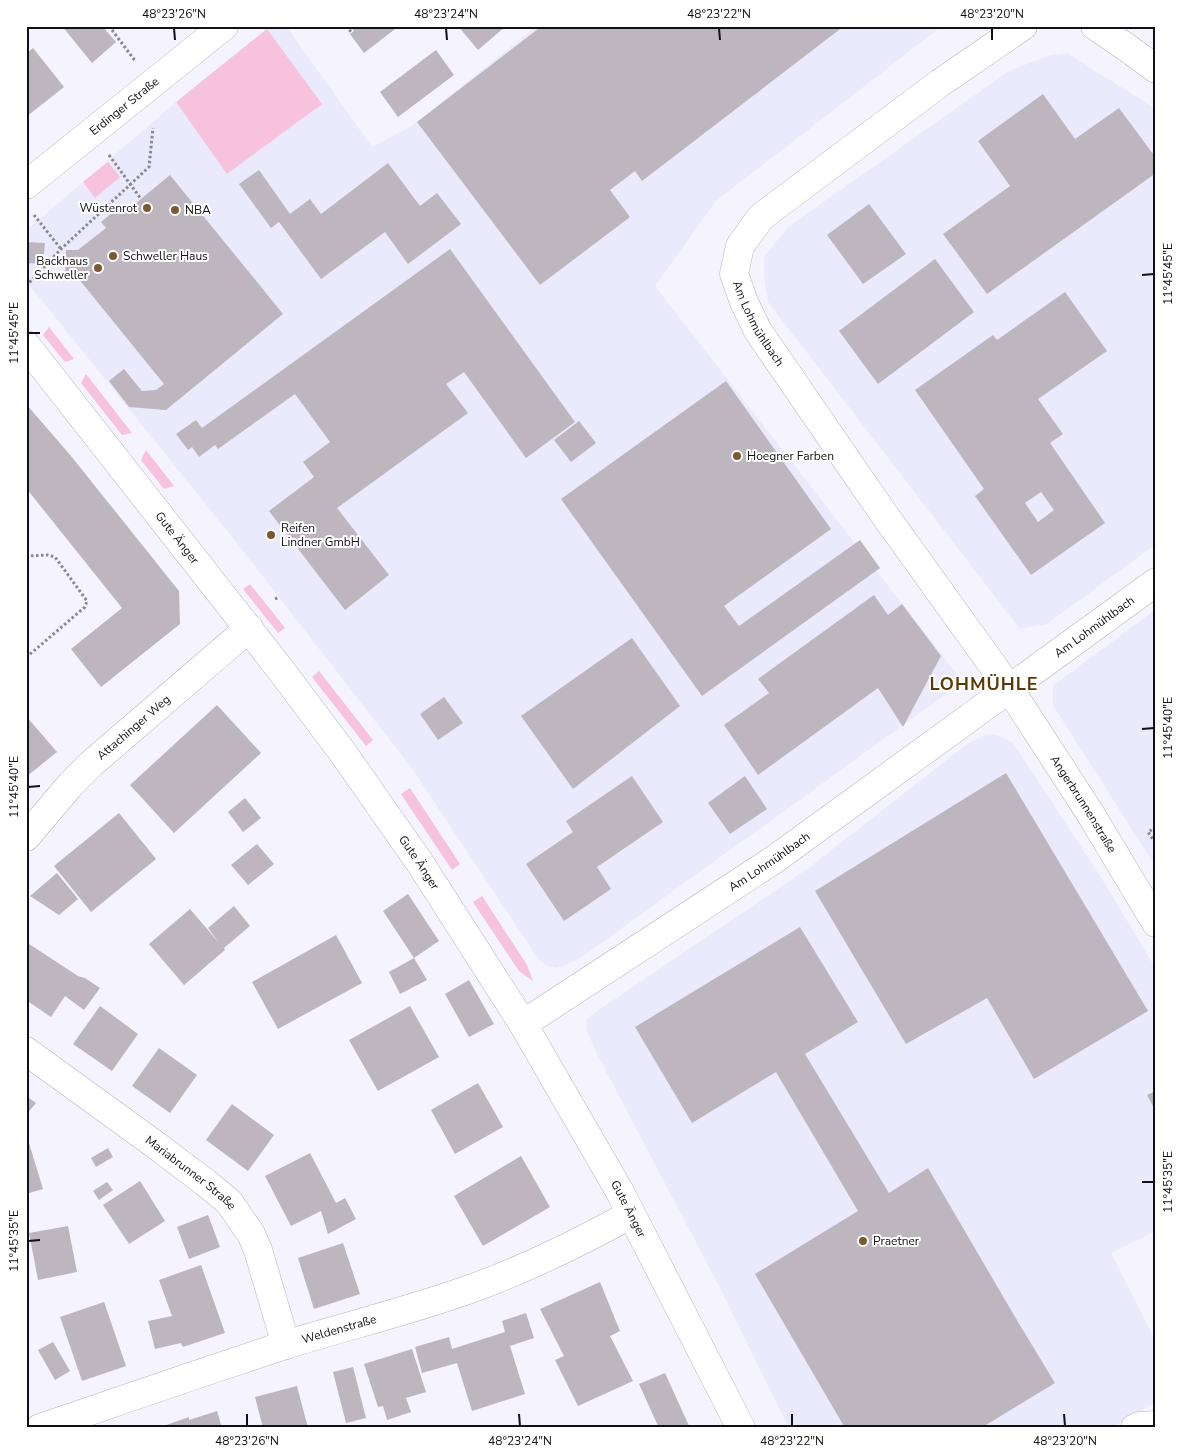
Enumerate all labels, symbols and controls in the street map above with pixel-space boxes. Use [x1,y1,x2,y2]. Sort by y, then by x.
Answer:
text: 48°23'26"N [142,6,206,22]
text: 48°23'24"N [414,6,478,22]
text: 48°23'22"N [687,6,751,22]
text: 48°23'20"N [960,6,1024,22]
street label: Erdinger Straße [86,73,162,139]
place label: Wüstenrot [80,200,138,216]
marker: Wüstenrot [141,202,153,214]
place label: NBA [185,202,211,218]
marker: NBA [169,204,181,216]
text: 11°45'45"E [1160,243,1176,305]
place label: Schweller Haus [123,248,208,264]
marker: Schweller Haus [107,250,119,262]
place label: Backhaus Schweller [34,253,89,283]
marker: Backhaus Schweller [92,262,104,274]
street label: Am Lohmühlbach [729,278,788,369]
text: 11°45'45"E [6,302,22,364]
place label: Hoegner Farben [747,448,834,464]
marker: Hoegner Farben [731,450,743,462]
street label: Gute Änger [152,508,203,568]
place label: Reifen Lindner GmbH [281,520,360,550]
marker: Reifen Lindner GmbH [265,529,277,541]
street label: Am Lohmühlbach [1051,592,1138,661]
district label: LOHMÜHLE [929,672,1039,696]
street label: Attachinger Weg [93,691,174,763]
text: 11°45'40"E [1160,697,1176,759]
street label: Angerbrunnenstraße [1047,752,1120,856]
text: 11°45'40"E [6,756,22,818]
street label: Am Lohmühlbach [726,828,813,895]
street label: Gute Änger [395,832,443,893]
street label: Mariabrunner Straße [142,1132,240,1213]
text: 11°45'35"E [1160,1151,1176,1213]
street label: Gute Änger [607,1177,650,1241]
text: 11°45'35"E [6,1210,22,1272]
place label: Praetner [873,1233,920,1249]
marker: Praetner [857,1235,869,1247]
street label: Weldenstraße [300,1311,378,1347]
text: 48°23'26"N [215,1433,279,1449]
text: 48°23'24"N [488,1433,552,1449]
text: 48°23'22"N [760,1433,824,1449]
text: 48°23'20"N [1033,1433,1097,1449]

